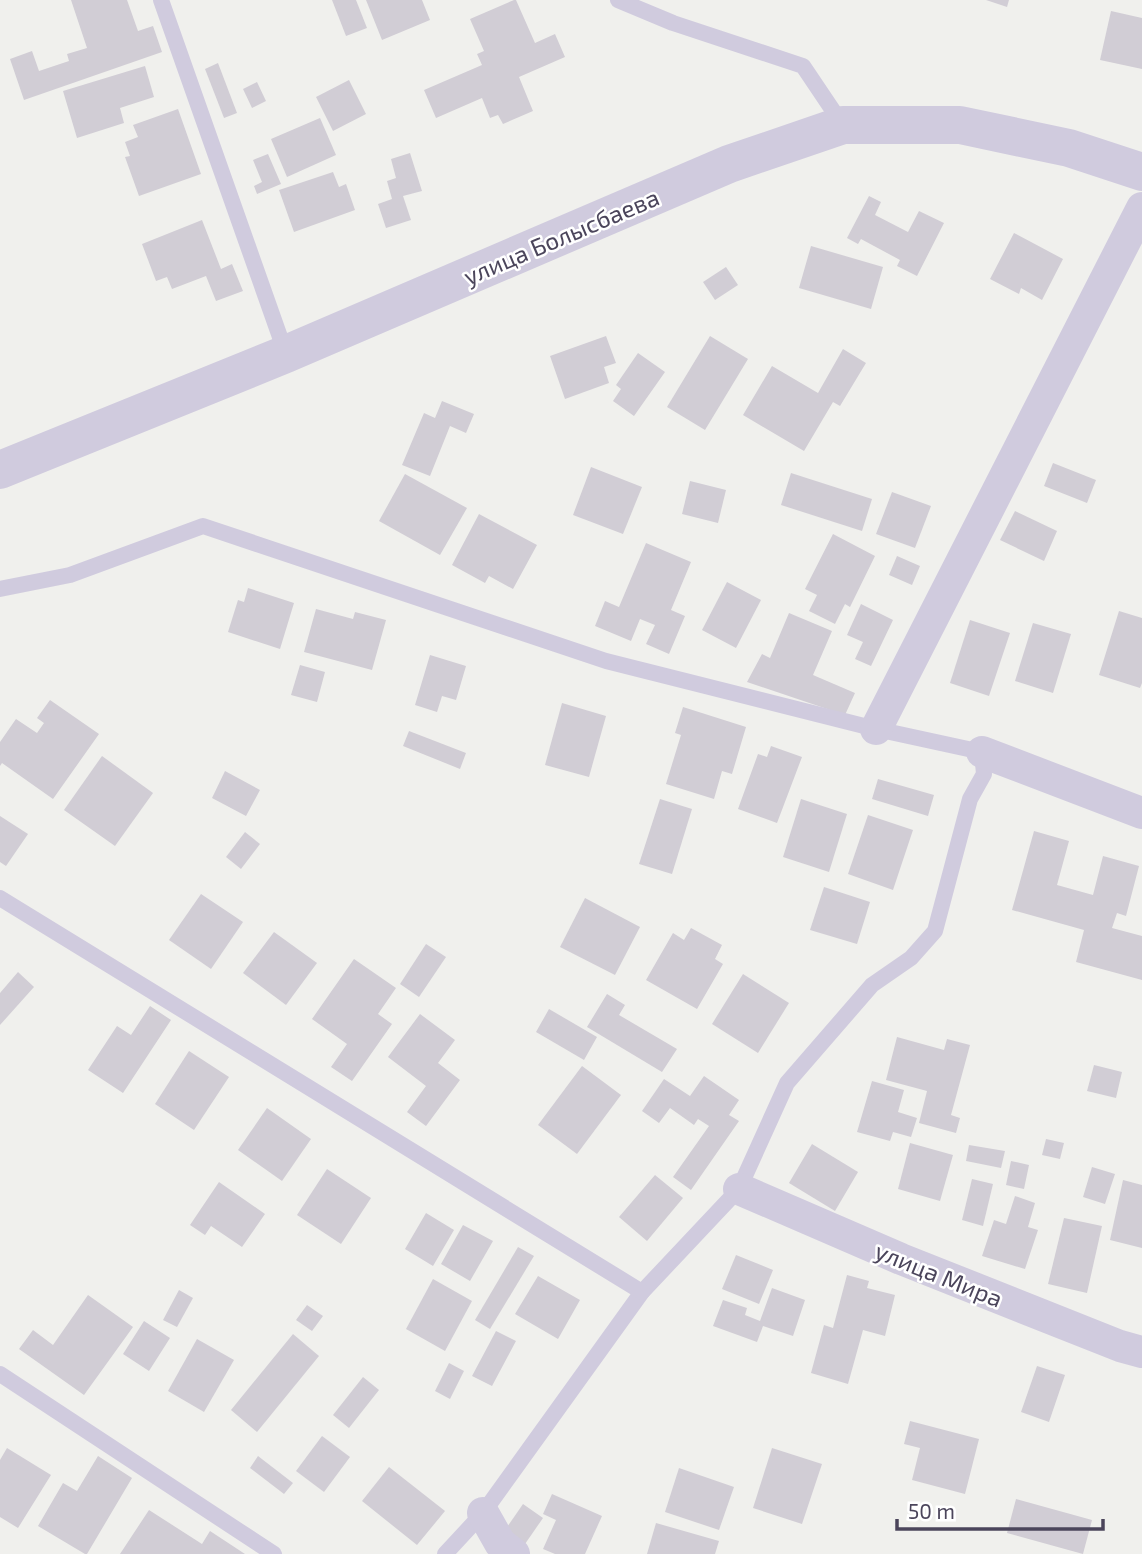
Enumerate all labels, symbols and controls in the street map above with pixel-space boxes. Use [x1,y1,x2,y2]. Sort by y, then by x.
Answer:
street label: улица Болысбаева [459,182,663,291]
street label: улица Мира [871,1235,1007,1314]
scale bar [897,1488,1104,1532]
text: 50 m [908,1498,955,1523]

